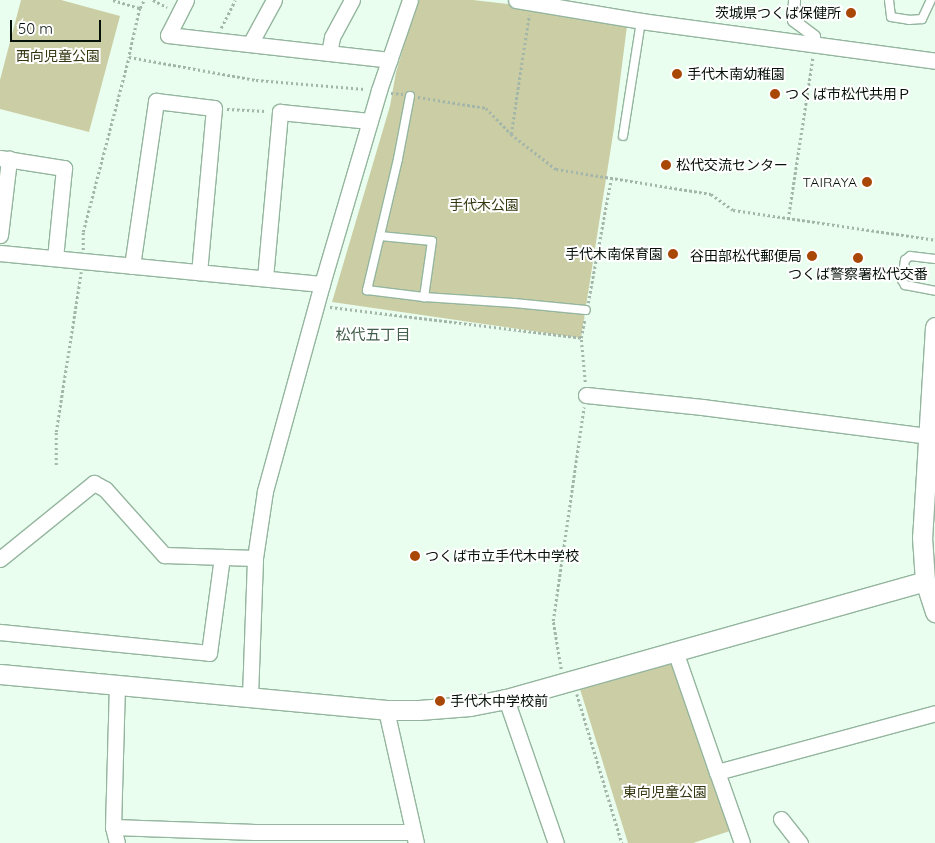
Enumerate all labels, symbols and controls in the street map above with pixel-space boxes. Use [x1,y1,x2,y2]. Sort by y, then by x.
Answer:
place label: 茨城県つくば保健所 [715,5,841,21]
marker: 茨城県つくば保健所 [845,7,857,19]
scale bar [12,10,104,42]
text: 50 m [18,19,53,38]
park label: 西向児童公園 [16,48,100,64]
place label: 手代木南幼稚園 [687,66,785,82]
marker: 手代木南幼稚園 [671,68,683,80]
place label: つくば市松代共用Ｐ [785,86,911,102]
marker: つくば市松代共用Ｐ [769,88,781,100]
place label: 松代交流センター [676,157,788,173]
marker: 松代交流センター [660,159,672,171]
place label: TAIRAYA [803,174,857,190]
marker: TAIRAYA [861,176,873,188]
park label: 手代木公園 [449,197,519,213]
place label: 手代木南保育園 [565,246,663,262]
marker: 手代木南保育園 [667,248,679,260]
place label: 谷田部松代郵便局 [690,248,802,264]
marker: 谷田部松代郵便局 [806,250,818,262]
marker: つくば警察署松代交番 [852,252,864,264]
place label: つくば警察署松代交番 [788,266,928,282]
district label: 松代五丁目 [336,326,410,344]
place label: つくば市立手代木中学校 [425,548,579,564]
marker: つくば市立手代木中学校 [409,550,421,562]
place label: 手代木中学校前 [450,693,548,709]
marker: 手代木中学校前 [434,695,446,707]
park label: 東向児童公園 [623,784,707,800]

